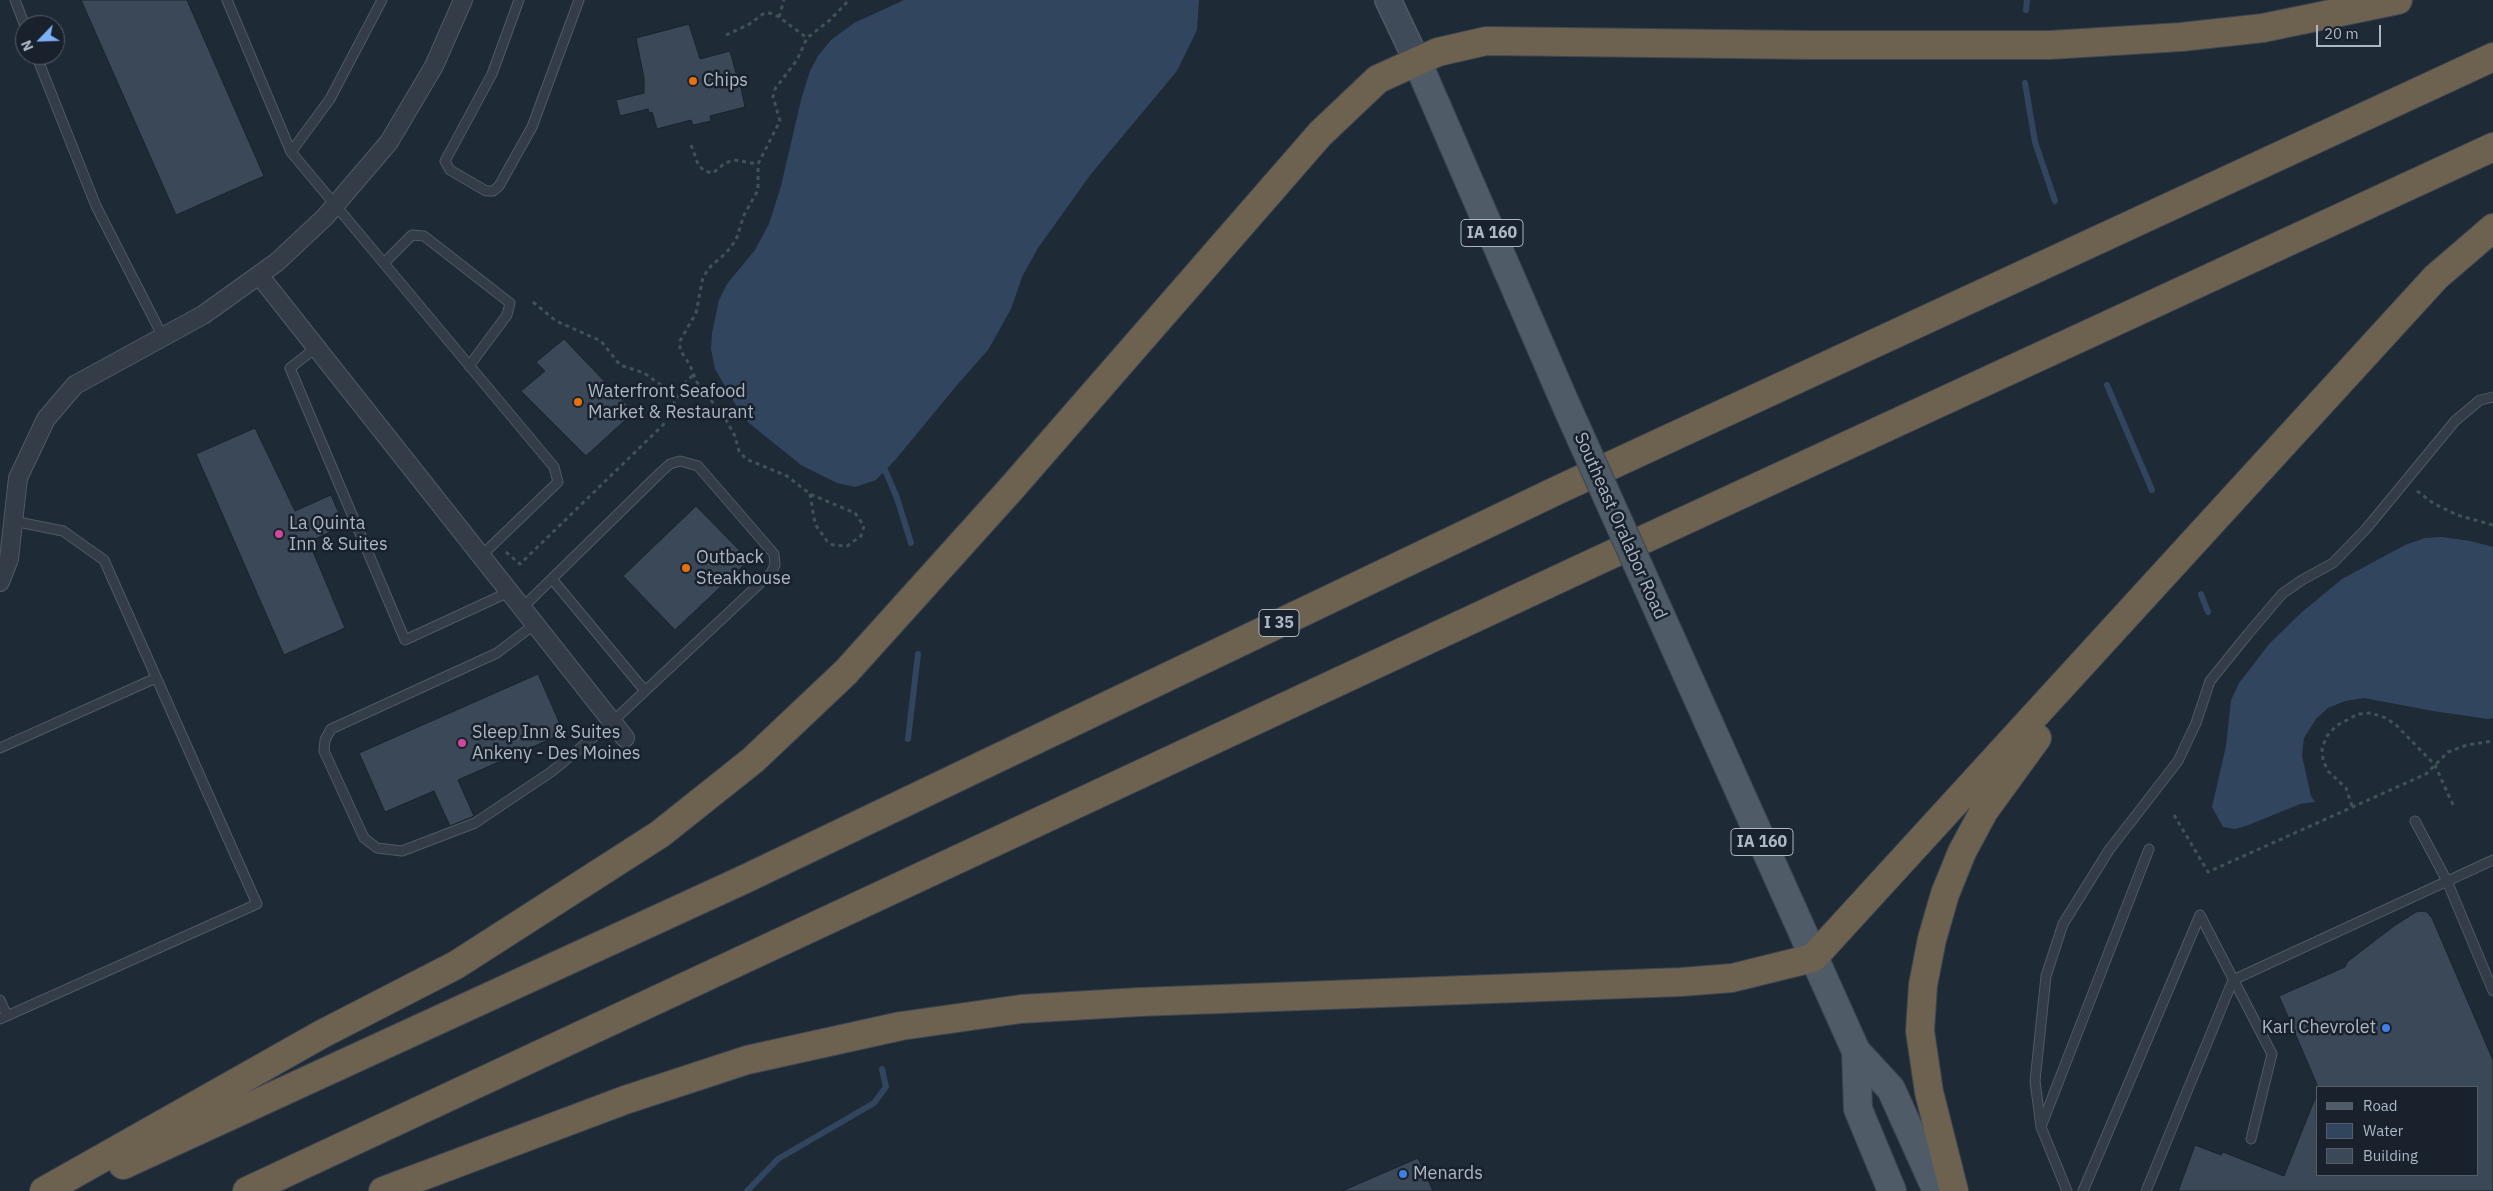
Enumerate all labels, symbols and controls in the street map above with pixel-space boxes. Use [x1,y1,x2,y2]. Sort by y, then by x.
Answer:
north arrow [15,15,65,65]
scale bar [2318,15,2383,47]
text: 20 m [2324,24,2359,43]
text: N [17,37,37,54]
place label: Chips [703,70,748,92]
marker: Chips [687,75,699,87]
road number: IA 160 [1461,220,1523,247]
place label: Waterfront Seafood Market & Restaurant [588,381,754,424]
marker: Waterfront Seafood Market & Restaurant [572,396,584,408]
street label: Southeast Oralabor Road [1569,429,1671,623]
place label: La Quinta Inn & Suites [289,513,388,556]
marker: La Quinta Inn & Suites [273,528,285,540]
place label: Outback Steakhouse [696,547,791,590]
marker: Outback Steakhouse [680,562,692,574]
road number: I 35 [1259,610,1299,636]
place label: Sleep Inn & Suites Ankeny - Des Moines [472,722,641,764]
marker: Sleep Inn & Suites Ankeny - Des Moines [456,737,468,749]
road number: IA 160 [1731,829,1793,856]
place label: Karl Chevrolet [2262,1017,2376,1039]
marker: Karl Chevrolet [2380,1022,2392,1034]
legend [2316,1086,2478,1176]
text: Road [2363,1096,2398,1115]
text: Water [2363,1121,2403,1140]
text: Building [2363,1146,2418,1165]
place label: Menards [1413,1163,1483,1185]
marker: Menards [1397,1168,1409,1180]

